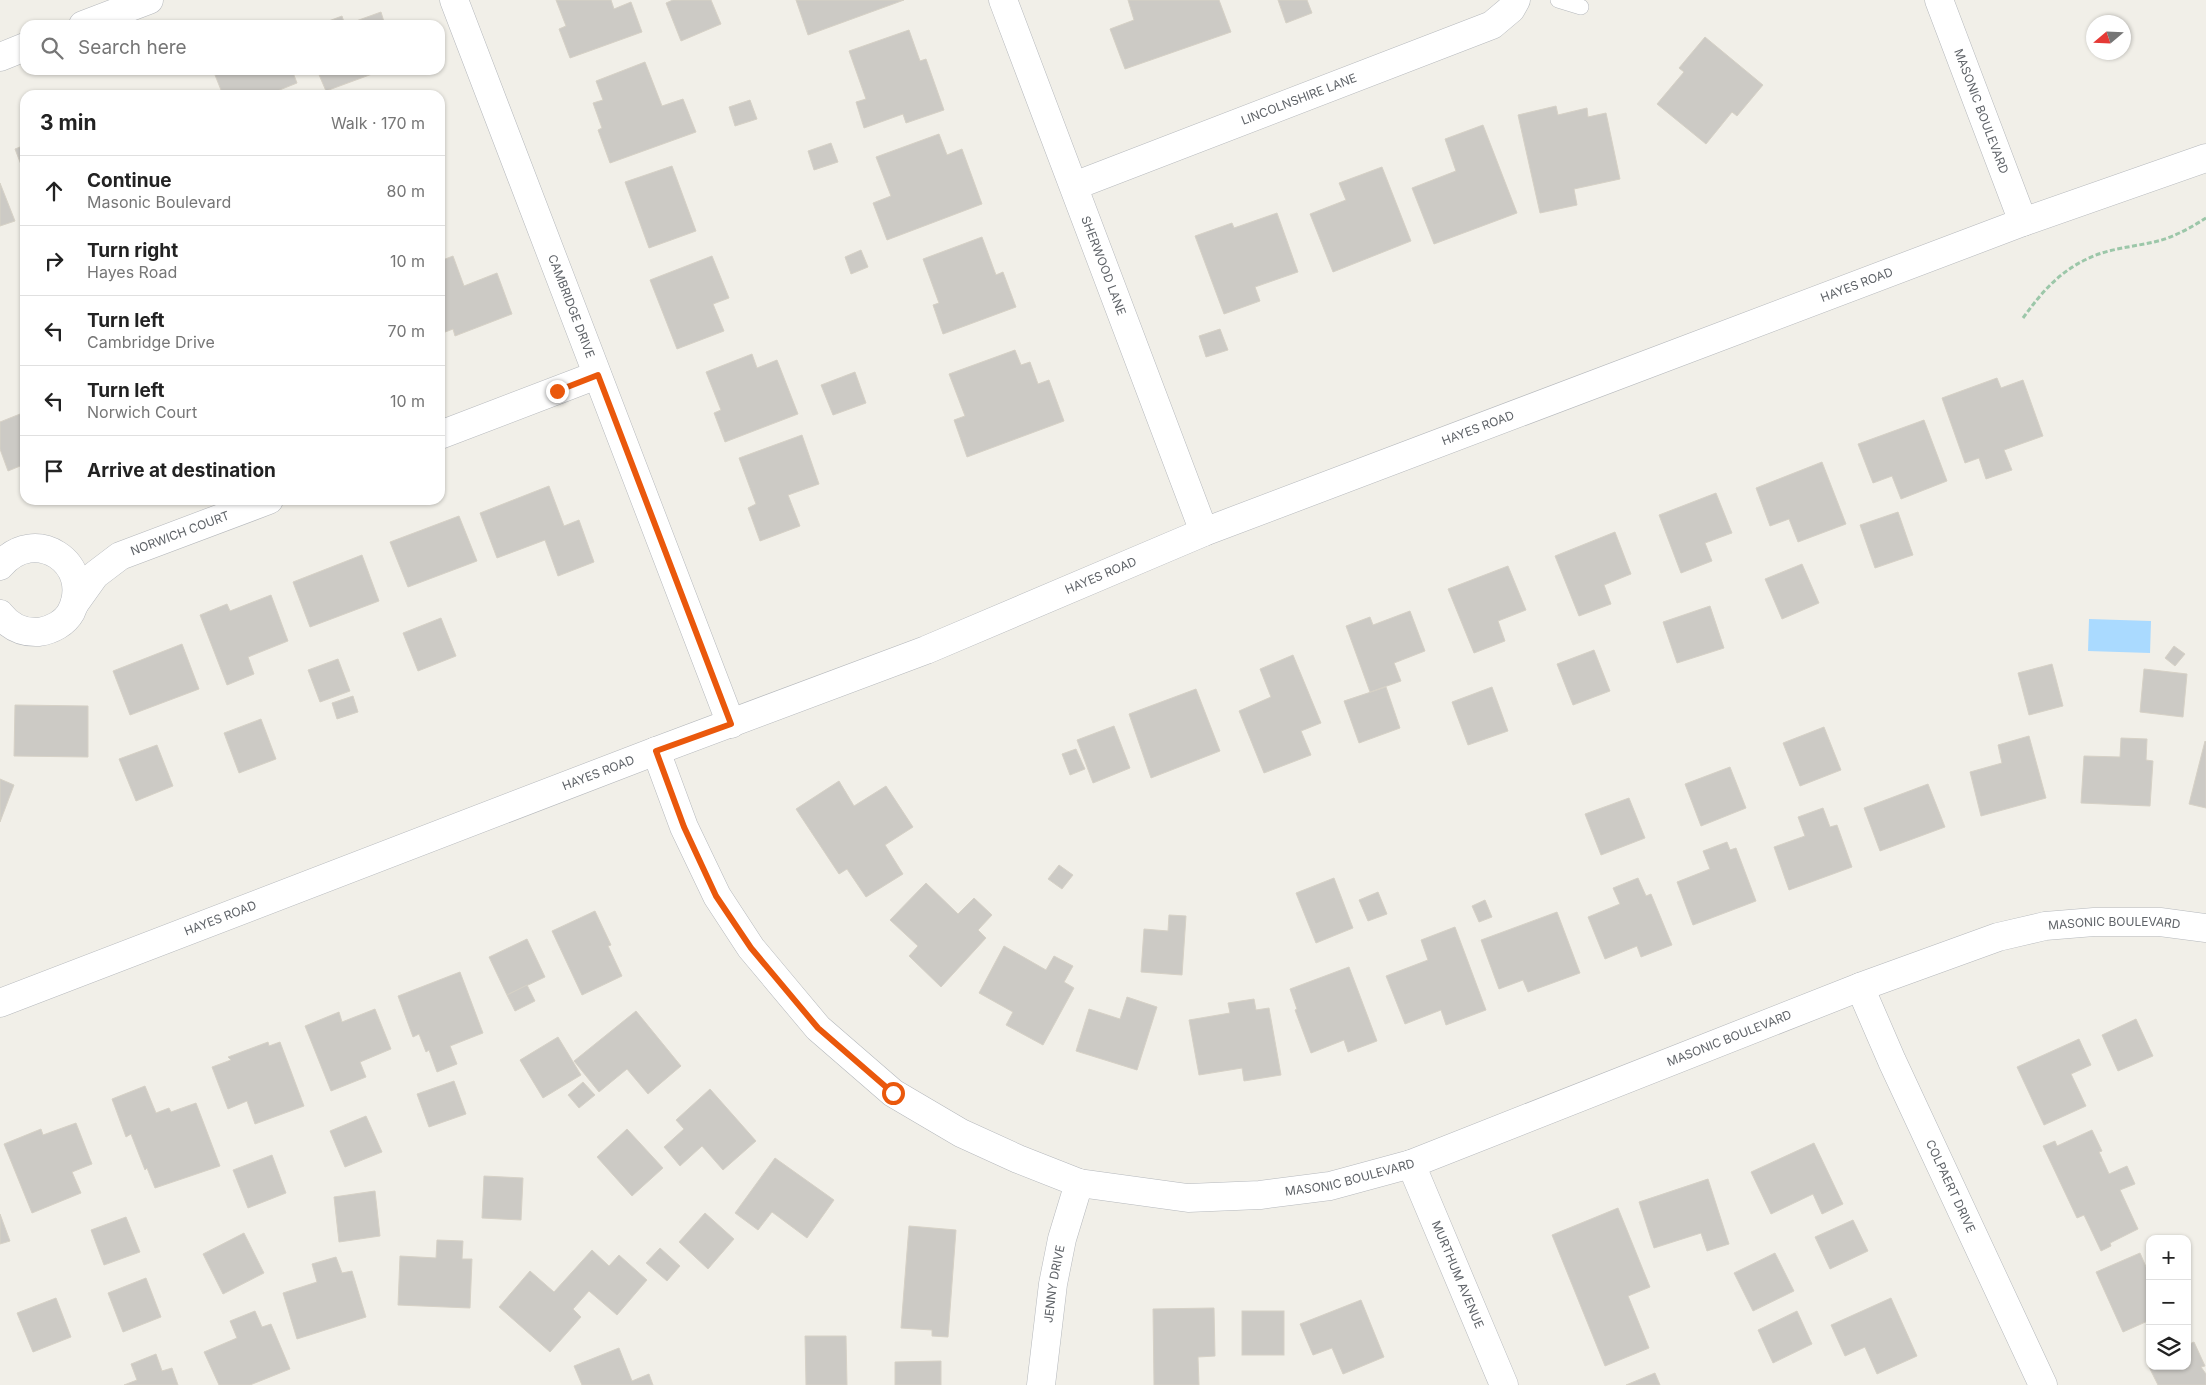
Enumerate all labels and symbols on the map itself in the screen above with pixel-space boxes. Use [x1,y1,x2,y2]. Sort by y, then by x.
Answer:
north arrow [2086,15,2131,60]
street label: MASONIC BOULEVARD [1951,46,2012,176]
street label: LINCOLNSHIRE LANE [1239,70,1359,128]
street label: SHERWOOD LANE [1078,214,1129,317]
street label: CAMBRIDGE DRIVE [545,252,598,360]
street label: HAYES ROAD [1818,264,1895,305]
route end [546,380,569,403]
street label: HAYES ROAD [1440,407,1516,448]
street label: NORWICH COURT [128,507,232,558]
street label: HAYES ROAD [1063,554,1139,597]
street label: HAYES ROAD [560,752,636,793]
street label: HAYES ROAD [182,897,258,939]
street label: MASONIC BOULEVARD [2047,914,2181,933]
street label: MASONIC BOULEVARD [1665,1007,1794,1069]
route start [882,1082,905,1105]
street label: COLPAERT DRIVE [1923,1137,1979,1235]
street label: MASONIC BOULEVARD [1284,1155,1416,1199]
street label: MURTHUM AVENUE [1429,1218,1487,1331]
street label: JENNY DRIVE [1040,1243,1068,1324]

